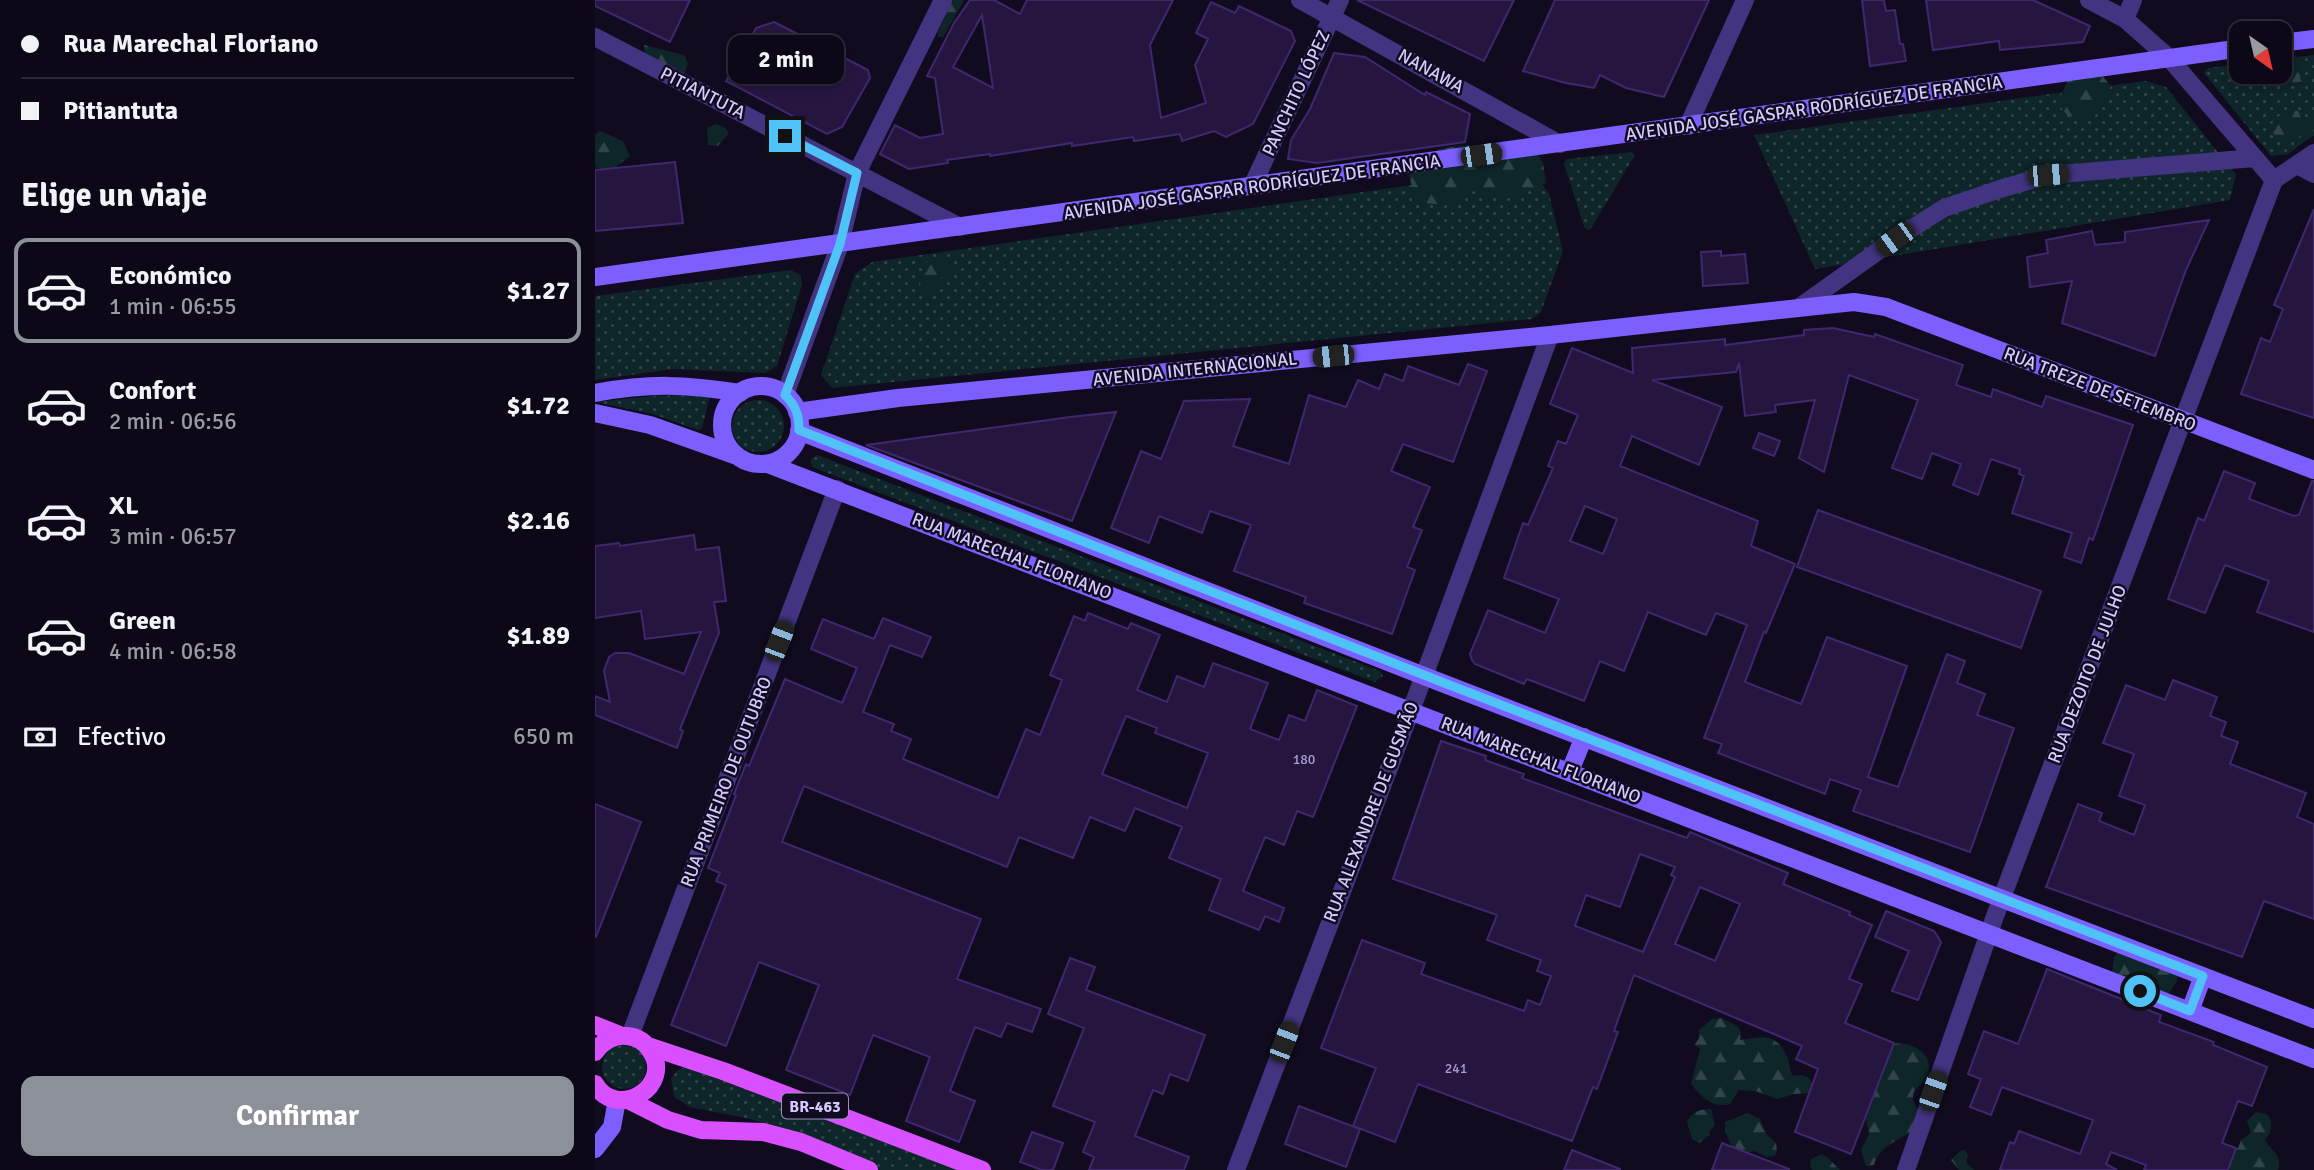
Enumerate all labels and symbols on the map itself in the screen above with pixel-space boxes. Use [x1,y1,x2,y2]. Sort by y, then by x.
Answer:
north arrow [2229,21,2293,84]
street label: PANCHITO LÓPEZ [1257,27,1335,159]
callout: 2 min [727,34,843,83]
street label: NANAWA [1394,44,1468,98]
street label: PITIANTUTA [657,62,749,124]
street label: AVENIDA JOSÉ GASPAR RODRÍGUEZ DE FRANCIA [1624,71,2004,145]
route end [769,120,801,152]
car [1459,142,1504,168]
street label: AVENIDA JOSÉ GASPAR RODRÍGUEZ DE FRANCIA [1062,150,1442,224]
car [2027,163,2070,187]
car [1872,218,1919,260]
street label: RUA TREZE DE SETEMBRO [2001,342,2199,436]
car [1312,343,1355,369]
street label: AVENIDA INTERNACIONAL [1092,347,1298,391]
street label: RUA MARECHAL FLORIANO [909,508,1115,604]
street label: RUA DEZOITO DE JULHO [2043,582,2131,766]
car [762,618,797,664]
street label: RUA PRIMEIRO DE OUTUBRO [676,674,776,890]
street label: RUA ALEXANDRE DE GUSMÃO [1319,699,1423,925]
street label: RUA MARECHAL FLORIANO [1438,712,1644,808]
house number: 180 [1293,751,1315,768]
route start [2124,975,2156,1007]
car [1267,1019,1302,1065]
house number: 241 [1445,1060,1467,1077]
car [1917,1068,1950,1114]
road number: BR-463 [782,1094,848,1118]

